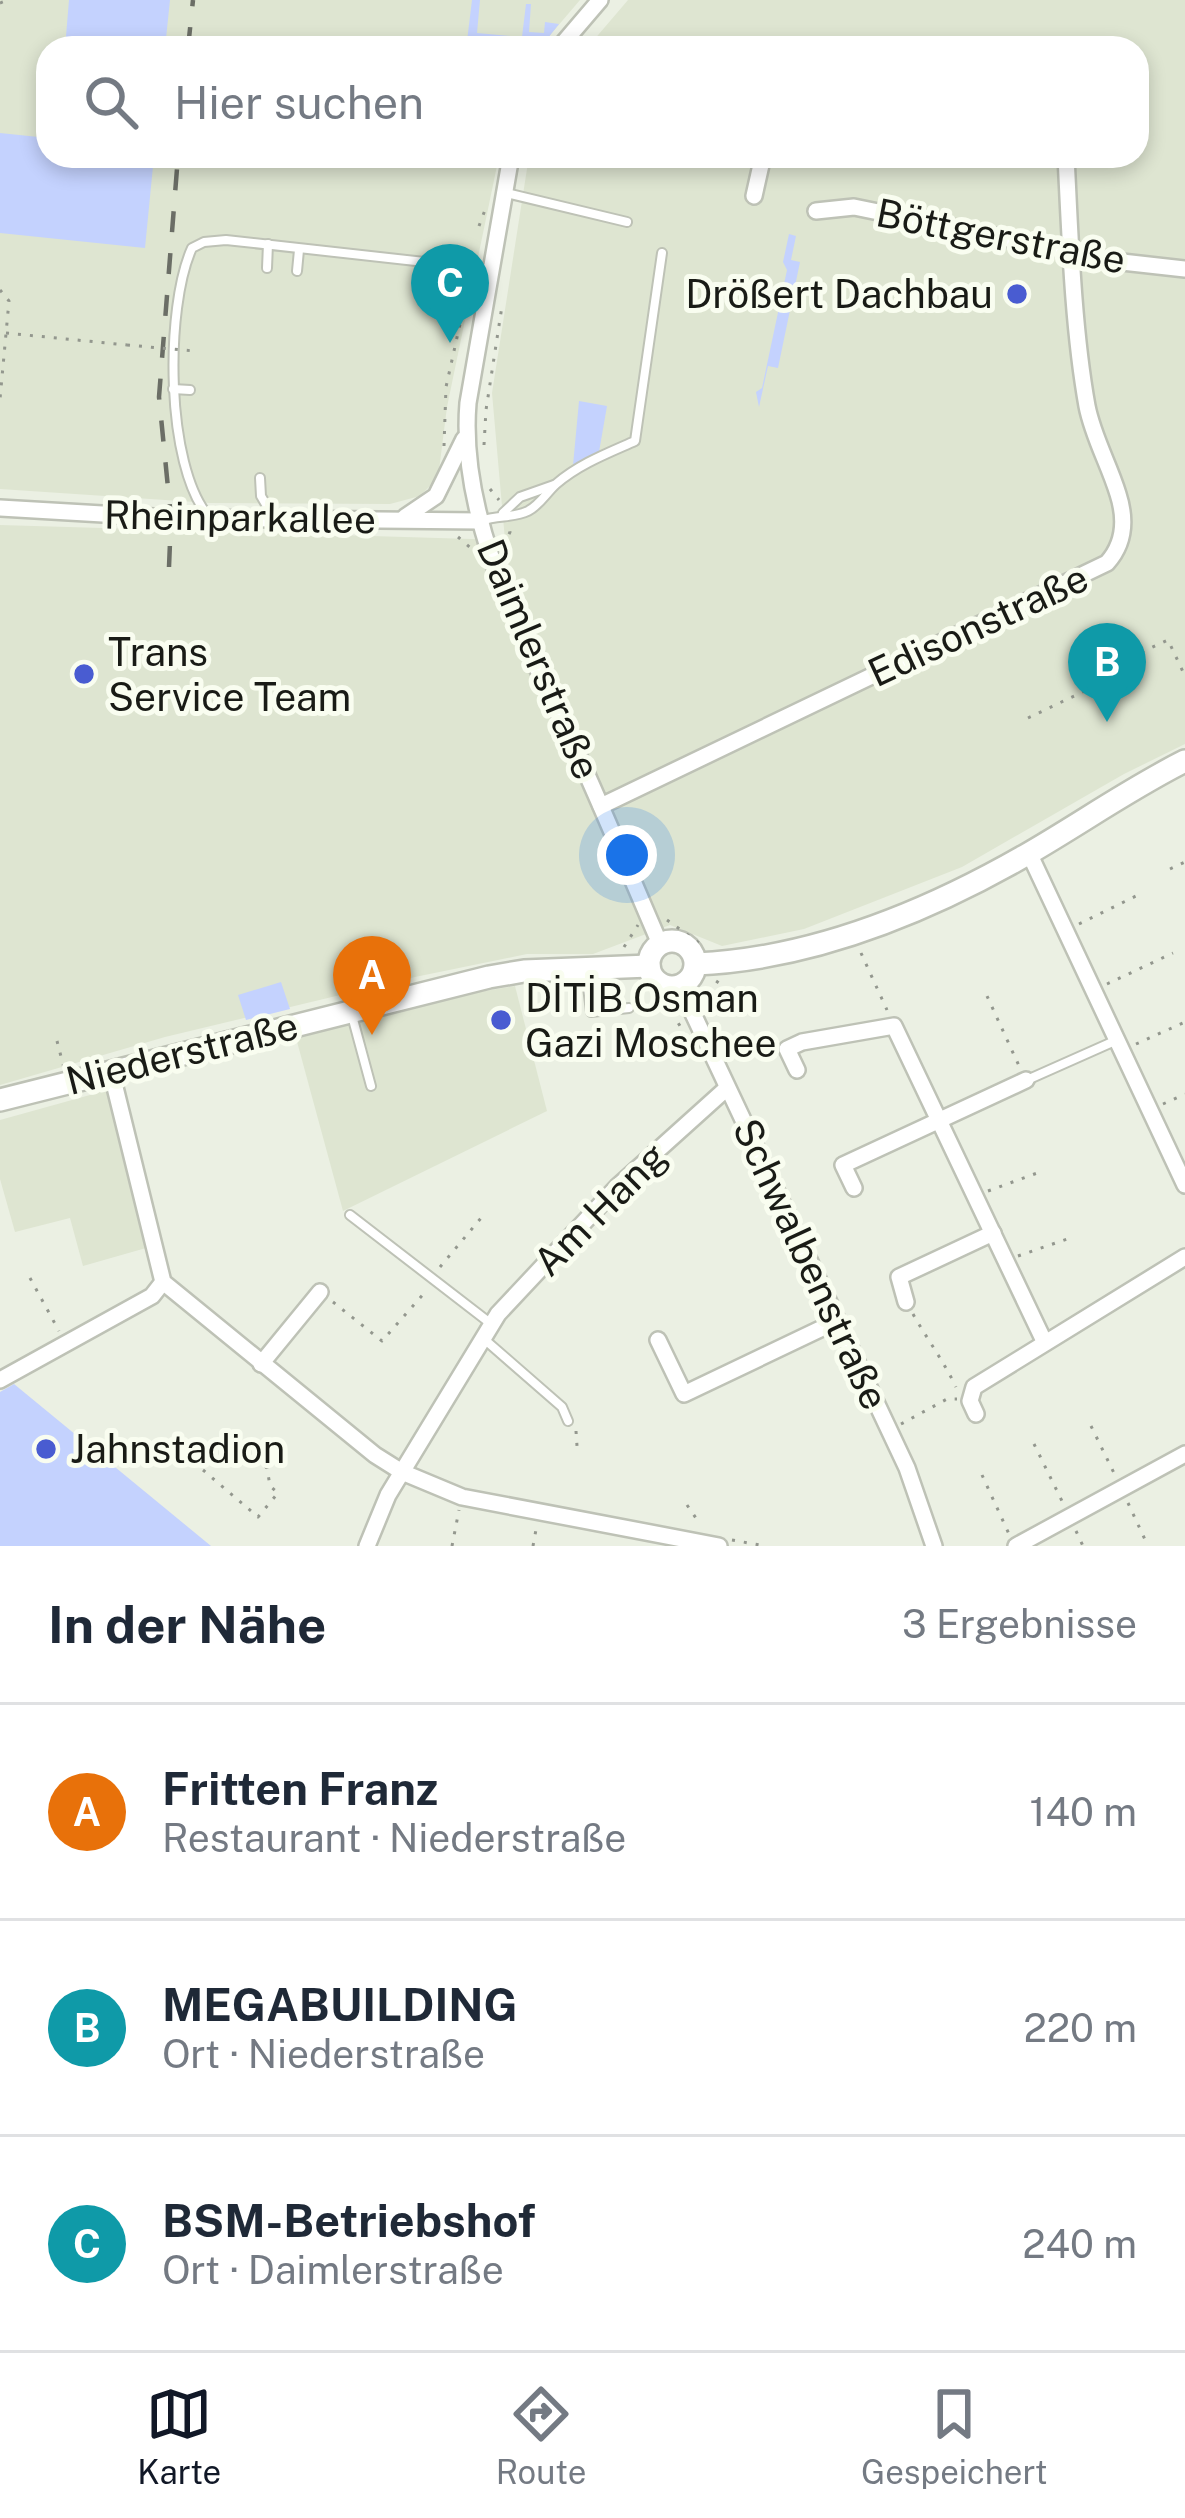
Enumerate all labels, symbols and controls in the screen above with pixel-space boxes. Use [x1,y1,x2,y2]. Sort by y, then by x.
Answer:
search box [36,36,1149,168]
icon: search [78,69,144,135]
text: Hier suchen [174,76,424,129]
street label: Böttgerstraße [873,189,1129,283]
pin: C [411,244,489,343]
place label: Drößert Dachbau [685,271,993,317]
marker: Drößert Dachbau [1004,281,1030,307]
street label: Rheinparkallee [104,492,376,542]
street label: Daimlerstraße [468,532,610,786]
street label: Edisonstraße [861,554,1095,696]
pin: B [1068,623,1146,722]
place label: Trans Service Team [108,629,351,720]
marker: Trans Service Team [71,661,97,687]
your location [597,825,657,885]
pin: A [333,936,411,1035]
place label: DİTİB Osman Gazi Moschee [525,975,777,1066]
street label: Niederstraße [61,1002,303,1104]
marker: DİTİB Osman Gazi Moschee [488,1007,514,1033]
street label: Schwalbenstraße [724,1111,898,1417]
street label: Am Hang [524,1133,676,1285]
place label: Jahnstadion [70,1426,285,1472]
marker: Jahnstadion [33,1436,59,1462]
text: In der Nähe [48,1595,326,1654]
text: 3 Ergebnisse [902,1601,1137,1647]
text: Fritten Franz [162,1762,438,1815]
text: A [73,1789,101,1835]
text: 140 m [1030,1789,1137,1835]
text: Restaurant · Niederstraße [162,1815,626,1861]
text: MEGABUILDING [162,1978,518,2031]
text: B [74,2005,100,2051]
text: 220 m [1023,2005,1137,2051]
text: Ort · Niederstraße [162,2031,485,2077]
text: BSM-Betriebshof [162,2194,536,2247]
text: C [73,2221,101,2267]
text: 240 m [1022,2221,1137,2267]
text: Ort · Daimlerstraße [162,2247,504,2293]
tab: Karte [137,2381,221,2491]
tab: Route [496,2381,586,2491]
tab: Gespeichert [861,2381,1048,2491]

